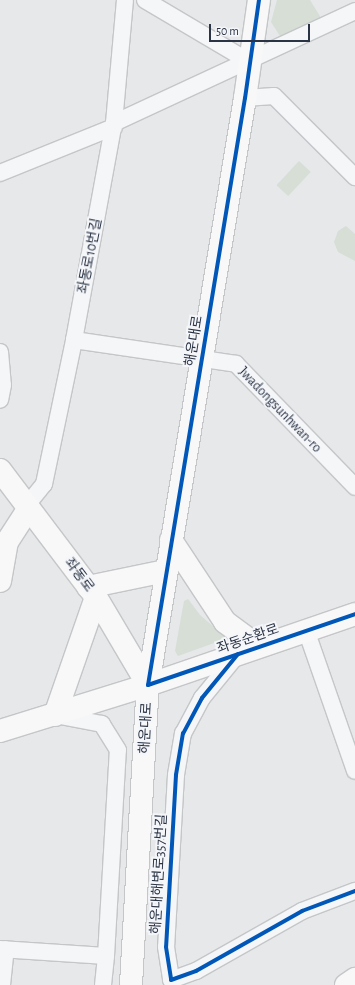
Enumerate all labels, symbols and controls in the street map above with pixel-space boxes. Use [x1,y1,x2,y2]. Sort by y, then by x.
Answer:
scale bar [211,16,312,42]
text: 50 m [216,25,239,37]
street label: 좌동로10번길 [74,217,106,295]
street label: 해운대로 [182,314,206,368]
street label: Jwadongsunhwan-ro [235,364,325,456]
street label: 좌동로 [61,555,97,595]
street label: 좌동순환로 [215,621,281,657]
street label: 해운대로 [136,702,156,754]
street label: 해운대해변로357번길 [147,813,171,935]

